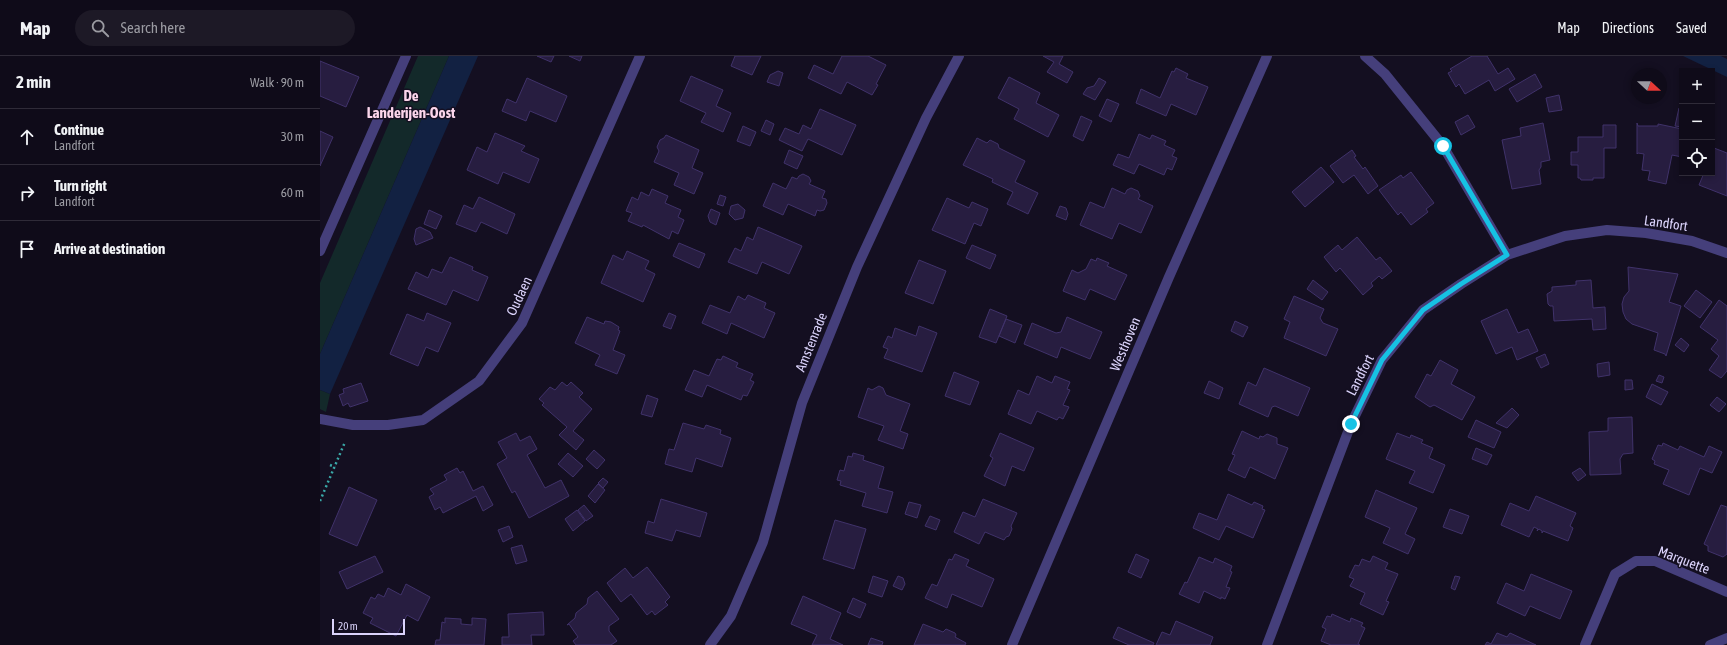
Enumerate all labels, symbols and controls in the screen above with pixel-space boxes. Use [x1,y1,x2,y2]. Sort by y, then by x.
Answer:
search box [75,10,355,46]
text: Map [20,17,51,39]
icon: search [89,17,111,39]
text: Search here [121,19,185,36]
text: Map [1557,20,1580,36]
text: Directions [1602,20,1654,36]
text: Saved [1676,20,1707,36]
north arrow [1631,68,1667,104]
map controls [1679,68,1715,176]
button: + [1679,68,1715,104]
text: 2 min [16,72,51,92]
text: Walk · 90 m [250,75,304,90]
district label: De Landerijen-Oost [367,87,456,121]
button: − [1679,104,1715,140]
text: Continue [54,121,104,138]
icon: ahead [16,126,38,148]
text: 30 m [281,129,304,144]
route start [1434,137,1452,155]
text: Landfort [54,138,95,153]
button: locate [1679,140,1715,176]
text: Turn right [54,177,107,194]
icon: right [16,182,38,204]
text: 60 m [281,185,304,200]
text: Landfort [54,194,95,209]
street label: Landfort [1643,212,1689,234]
icon: arrive [16,238,38,260]
text: Arrive at destination [54,240,165,257]
street label: Oudaen [503,274,535,318]
street label: Amstenrade [792,310,830,374]
street label: Westhoven [1106,315,1144,373]
street label: Landfort [1343,352,1377,398]
route end [1342,415,1360,433]
street label: Marquette [1656,543,1712,577]
scale bar [332,617,405,636]
text: 20 m [338,620,358,632]

